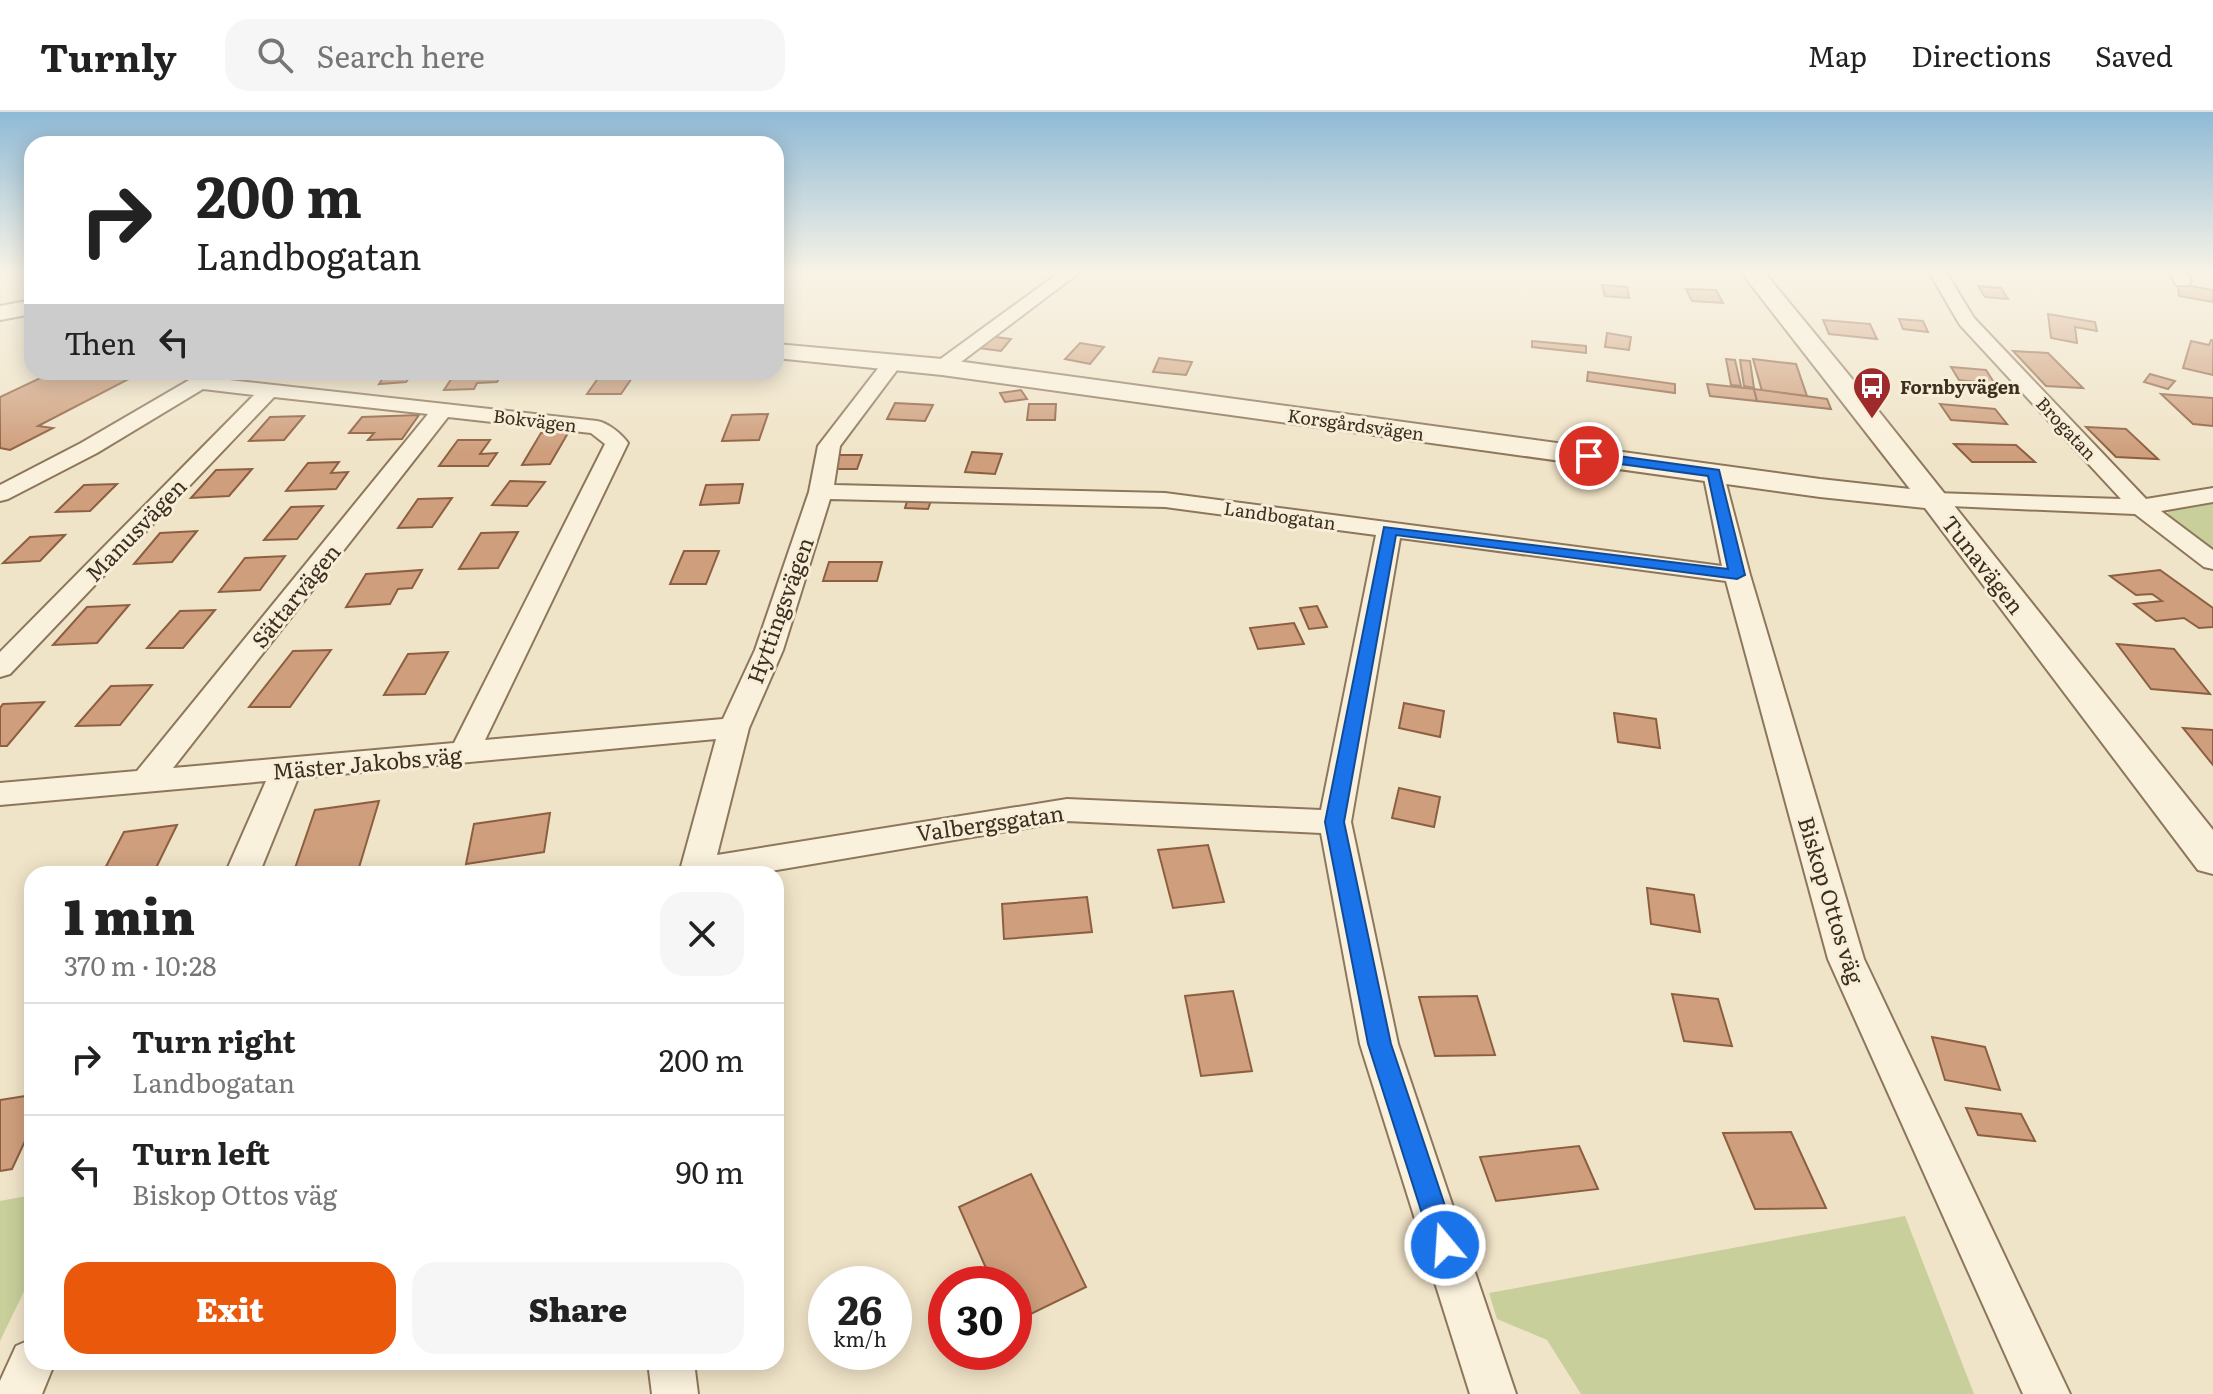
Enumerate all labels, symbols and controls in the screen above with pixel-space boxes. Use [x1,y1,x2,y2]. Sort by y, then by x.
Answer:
search box [225,19,785,91]
text: Turnly [40,27,177,84]
icon: search [253,33,297,77]
text: Search here [317,33,485,77]
text: Map [1808,34,1867,76]
text: Directions [1911,34,2051,76]
text: Saved [2095,34,2173,76]
text: 200 m [196,152,362,235]
icon: right [64,168,168,272]
text: Landbogatan [196,228,422,281]
text: Then [64,320,136,364]
icon: left [152,320,196,364]
bus stop icon: Fornbyvägen [1851,365,1893,420]
place label: Fornbyvägen [1900,373,2021,400]
street label: Brogatan [2030,390,2104,466]
street label: Bokvägen [492,401,578,439]
street label: Korsgårdsvägen [1286,401,1426,447]
pin [1555,422,1623,490]
icon: arrive [1567,434,1611,478]
street label: Manusvägen [77,470,193,588]
street label: Landbogatan [1222,494,1338,536]
street label: Tunavägen [1935,508,2033,620]
street label: Hyttingsvägen [737,532,821,688]
street label: Sättarvägen [243,536,347,654]
street label: Mäster Jakobs väg [271,737,464,787]
street label: Valbergsgatan [914,795,1066,849]
street label: Biskop Ottos väg [1791,812,1873,989]
text: 1 min [64,879,195,950]
button: close [660,892,744,976]
text: 370 m · 10:28 [64,945,217,984]
text: Turn right [132,1018,296,1062]
icon: right [64,1037,108,1081]
text: 200 m [659,1037,744,1081]
text: Landbogatan [132,1062,295,1101]
text: Turn left [132,1130,270,1174]
icon: left [64,1149,108,1193]
text: 90 m [676,1149,744,1193]
text: Biskop Ottos väg [132,1174,337,1213]
position arrow [1403,1203,1487,1287]
button: Exit [64,1262,396,1354]
button: Share [412,1262,744,1354]
speed limit sign: 30 [928,1266,1032,1370]
text: 26 [838,1278,882,1337]
text: km/h [833,1323,887,1353]

